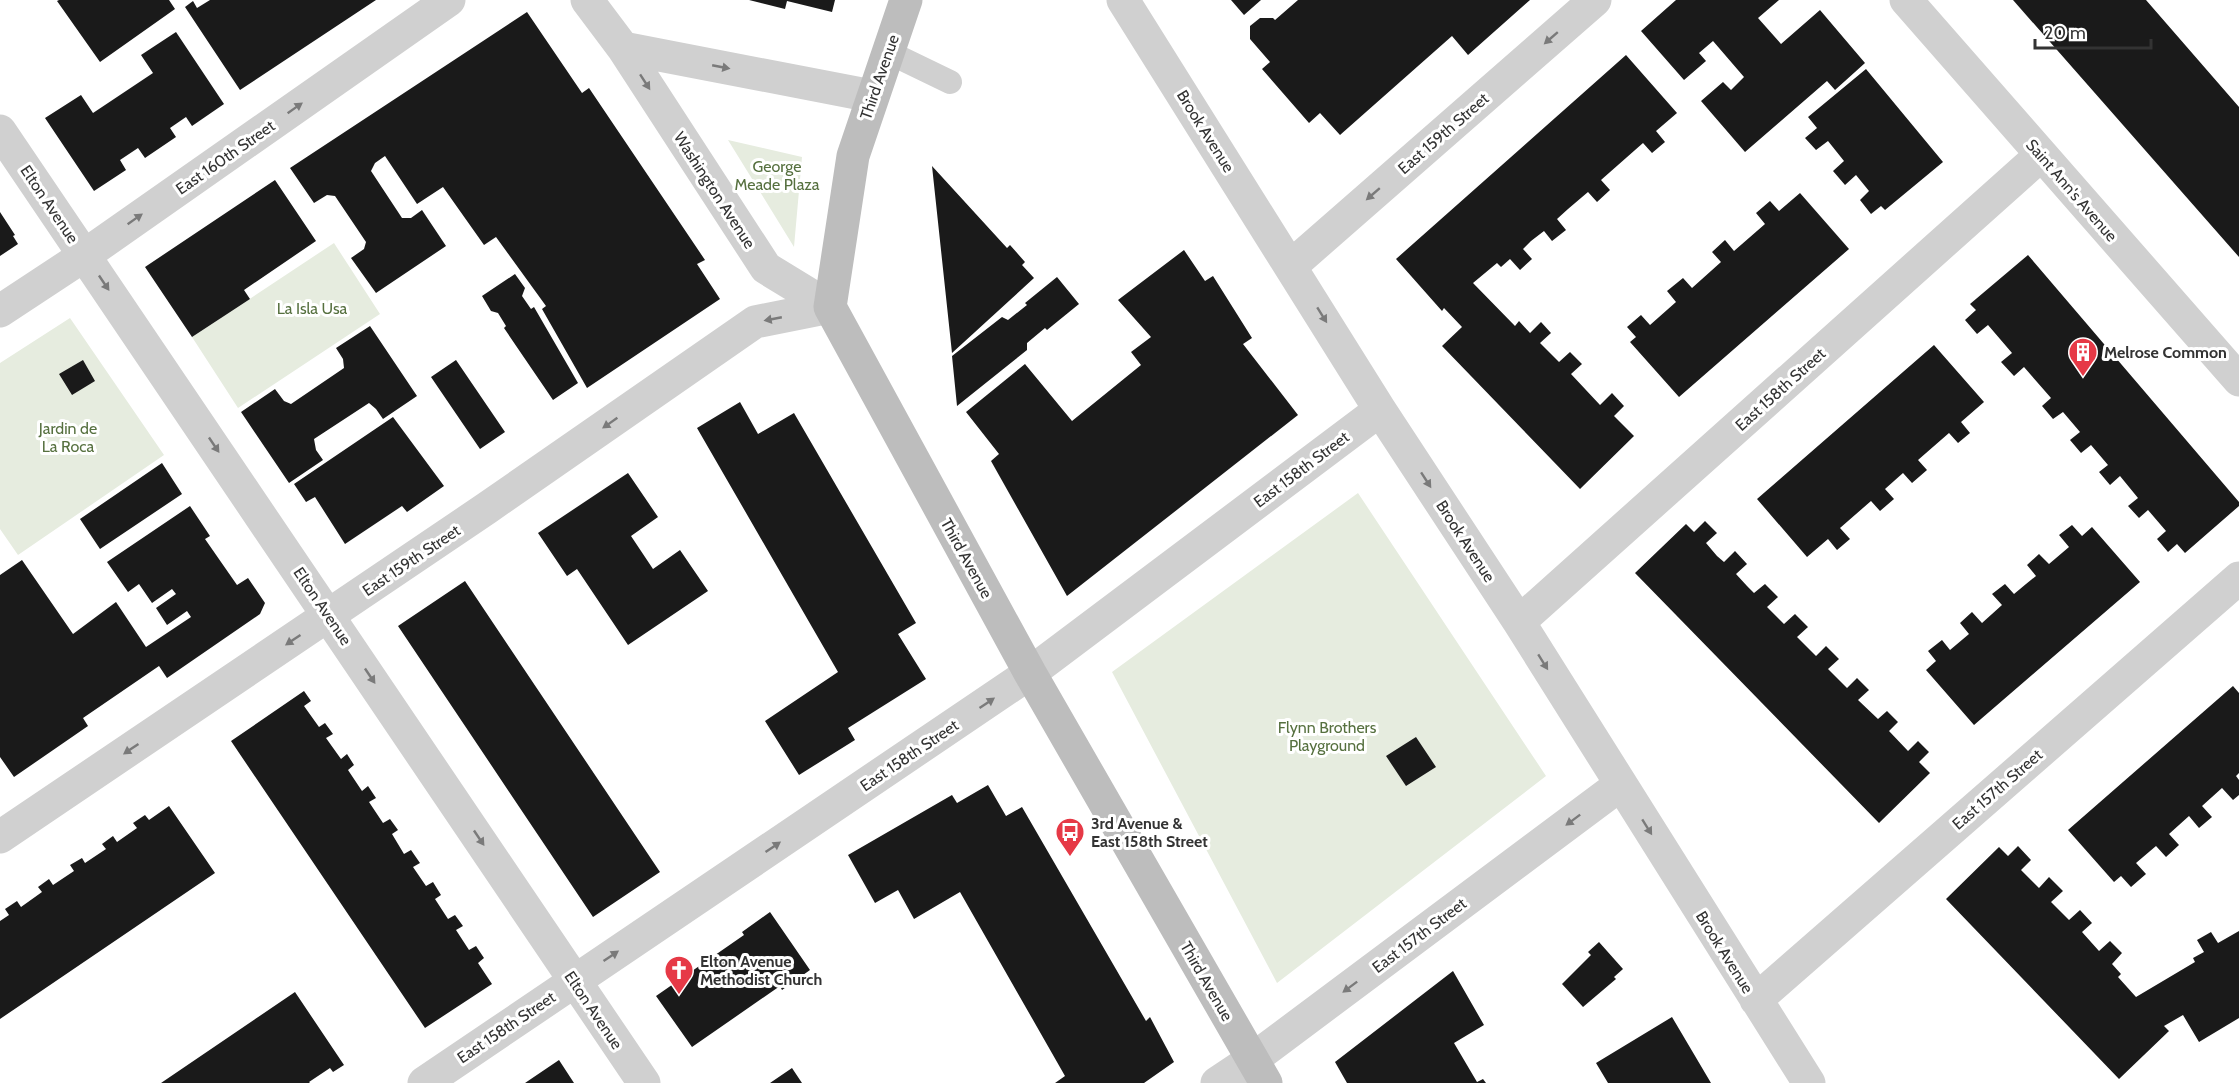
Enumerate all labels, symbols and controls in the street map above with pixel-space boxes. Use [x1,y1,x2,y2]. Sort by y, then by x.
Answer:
scale bar [2035,12,2150,50]
text: 20 m [2044,22,2086,44]
street label: Third Avenue [856,32,903,122]
one-way arrow [1544,32,1559,45]
one-way arrow [712,63,731,72]
one-way arrow [639,74,650,90]
street label: Brook Avenue [1173,87,1238,176]
street label: East 159th Street [1394,88,1493,178]
one-way arrow [287,103,303,114]
street label: East 160th Street [172,116,279,199]
street label: Washington Avenue [670,128,759,252]
street label: Saint Ann's Avenue [2022,135,2121,245]
park label: George Meade Plaza [734,157,820,194]
street label: Elton Avenue [17,162,83,247]
one-way arrow [1366,187,1381,200]
one-way arrow [127,213,143,225]
one-way arrow [98,275,110,291]
park label: La Isla Usa [277,299,348,318]
one-way arrow [1316,307,1327,323]
one-way arrow [763,315,782,324]
building icon: Melrose Common [2067,336,2099,378]
place label: Melrose Common [2104,343,2227,362]
street label: East 158th Street [1731,344,1830,435]
one-way arrow [602,417,618,428]
park label: Jardin de La Roca [38,419,97,456]
street label: East 158th Street [1250,427,1353,511]
one-way arrow [208,436,220,452]
one-way arrow [1421,472,1432,488]
street label: Brook Avenue [1432,497,1499,586]
street label: Third Avenue [937,515,996,602]
street label: East 159th Street [359,520,464,600]
street label: Elton Avenue [290,564,356,649]
one-way arrow [285,634,301,645]
one-way arrow [1538,654,1549,670]
one-way arrow [364,667,376,683]
one-way arrow [978,697,994,709]
street label: East 158th Street [856,715,963,795]
park label: Flynn Brothers Playground [1278,718,1377,755]
one-way arrow [124,743,140,755]
street label: East 157th Street [1949,745,2047,834]
place label: 3rd Avenue & East 158th Street [1091,814,1208,851]
one-way arrow [1566,814,1582,826]
bus stop icon: 3rd Avenue & East 158th Street [1054,816,1086,858]
one-way arrow [1641,819,1652,835]
one-way arrow [473,829,485,845]
one-way arrow [764,841,780,853]
street label: East 157th Street [1369,893,1471,977]
street label: Brook Avenue [1692,908,1757,997]
street label: Third Avenue [1176,938,1237,1024]
one-way arrow [603,950,619,962]
place label: Elton Avenue Methodist Church [700,952,822,989]
church icon: Elton Avenue Methodist Church [663,954,695,996]
street label: Elton Avenue [561,968,627,1053]
one-way arrow [1342,981,1358,993]
street label: East 158th Street [453,987,560,1067]

